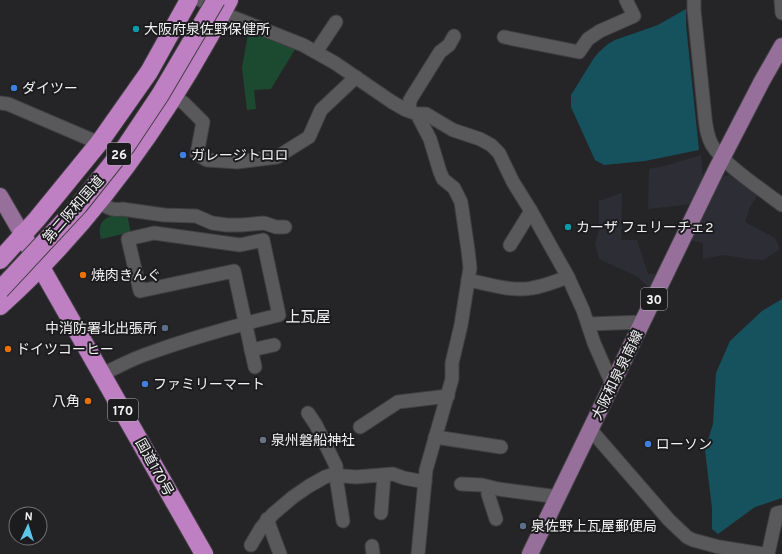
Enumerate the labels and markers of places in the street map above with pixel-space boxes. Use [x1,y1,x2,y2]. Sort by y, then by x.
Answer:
place label: 大阪府泉佐野保健所 [144,21,270,39]
marker: 大阪府泉佐野保健所 [131,24,141,34]
place label: ダイツー [22,81,78,98]
marker: ダイツー [9,83,19,93]
place label: ガレージトロロ [191,148,289,165]
marker: ガレージトロロ [178,150,188,160]
place label: カーザ フェリーチェ2 [576,220,714,237]
marker: カーザ フェリーチェ2 [563,222,573,232]
place label: 焼肉きんぐ [91,268,161,285]
marker: 焼肉きんぐ [78,270,88,280]
place label: 中消防署北出張所 [45,320,157,338]
marker: 中消防署北出張所 [160,323,170,333]
place label: ドイツコーヒー [16,342,114,359]
marker: ドイツコーヒー [3,344,13,354]
place label: ファミリーマート [153,377,265,394]
marker: ファミリーマート [140,379,150,389]
place label: 八角 [52,394,80,411]
marker: 八角 [83,396,93,406]
place label: 泉州磐船神社 [271,432,355,450]
marker: 泉州磐船神社 [258,435,268,445]
place label: ローソン [656,437,712,454]
marker: ローソン [643,439,653,449]
place label: 泉佐野上瓦屋郵便局 [531,518,657,536]
marker: 泉佐野上瓦屋郵便局 [518,521,528,531]

